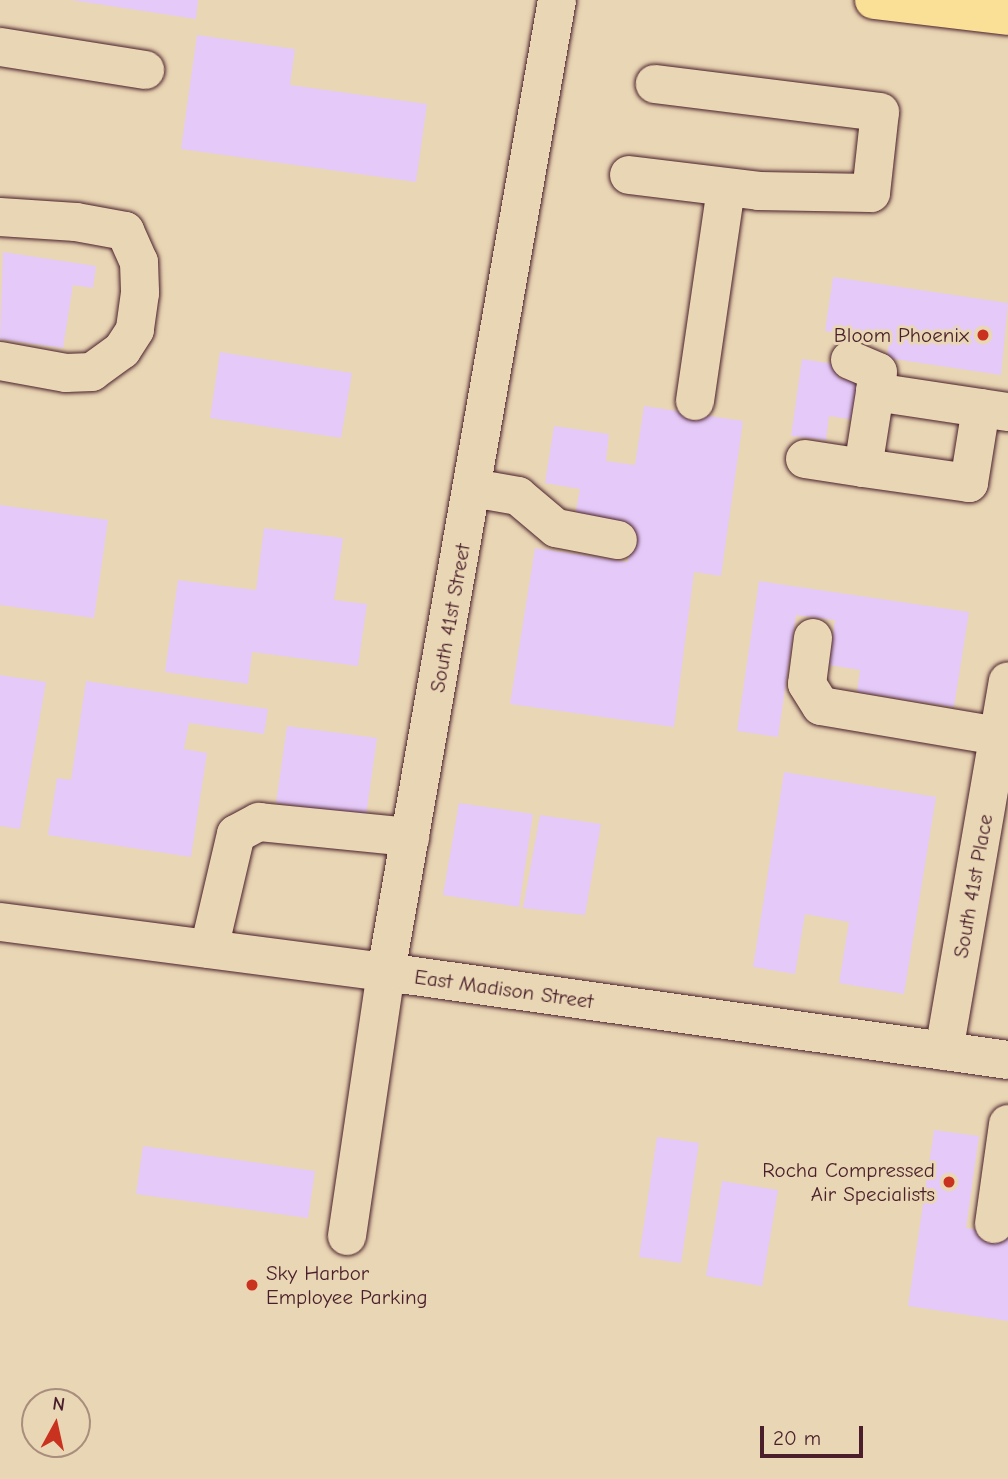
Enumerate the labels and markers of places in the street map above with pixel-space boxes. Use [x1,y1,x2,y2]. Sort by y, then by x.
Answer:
place label: Bloom Phoenix [834,322,969,348]
marker: Bloom Phoenix [975,327,991,343]
place label: Rocha Compressed Air Specialists [762,1157,935,1207]
marker: Rocha Compressed Air Specialists [941,1174,957,1190]
place label: Sky Harbor Employee Parking [266,1260,428,1310]
marker: Sky Harbor Employee Parking [244,1277,260,1293]

